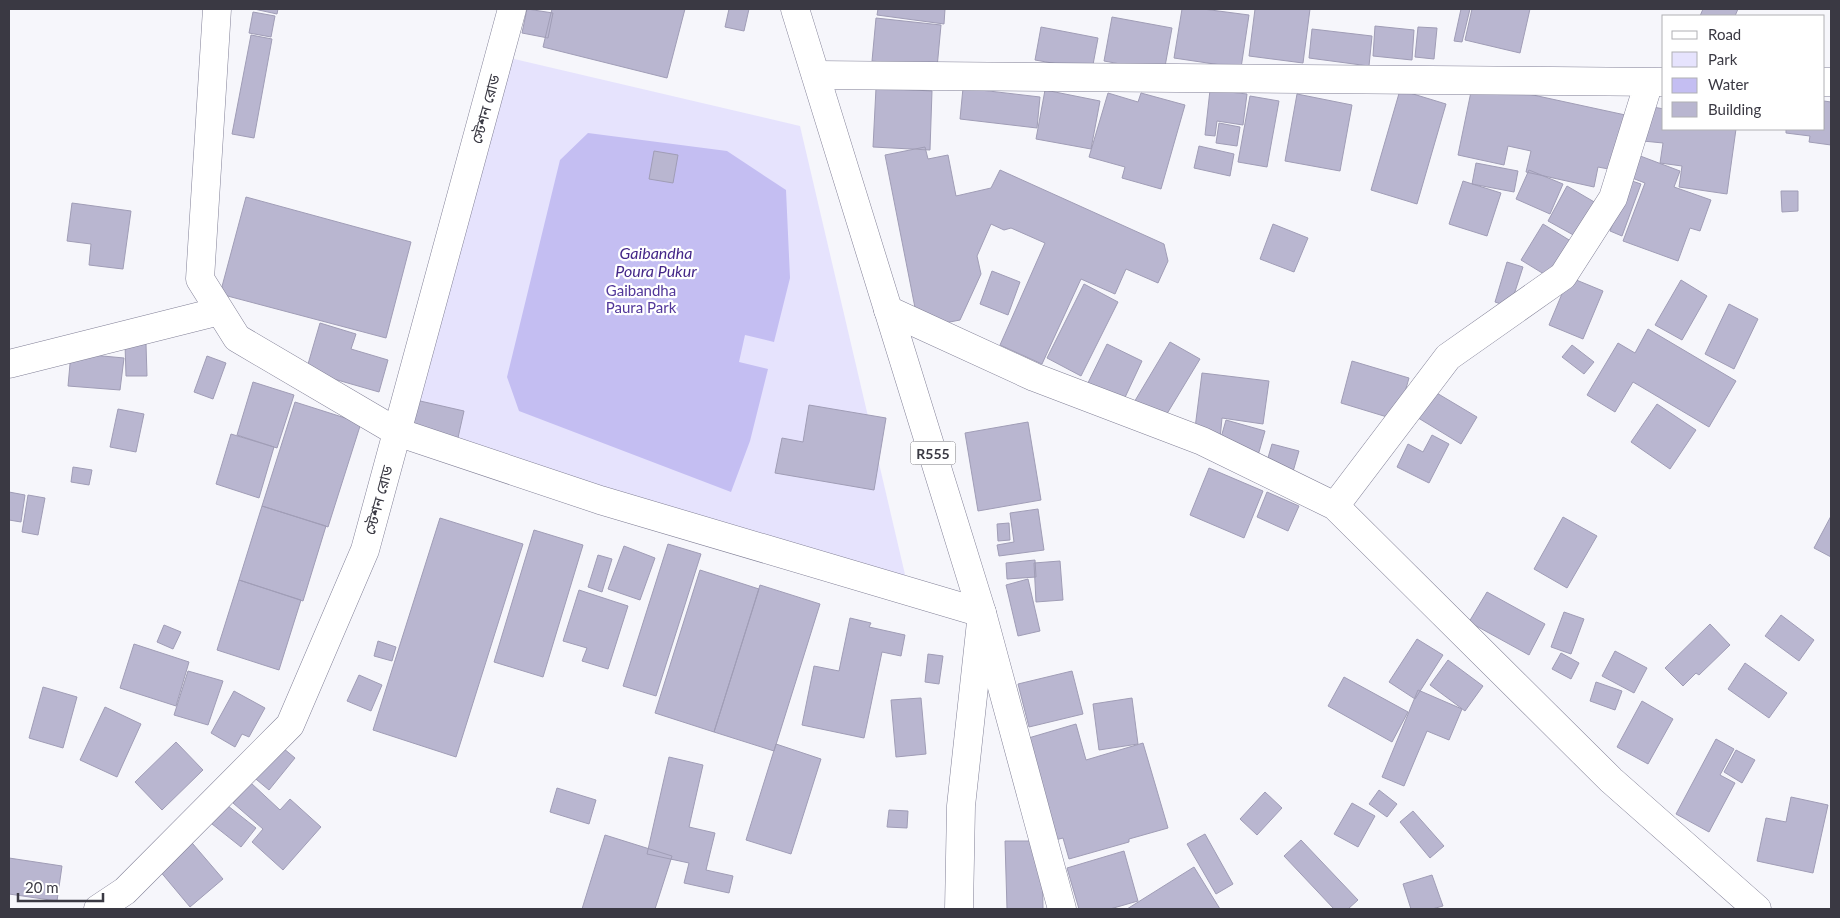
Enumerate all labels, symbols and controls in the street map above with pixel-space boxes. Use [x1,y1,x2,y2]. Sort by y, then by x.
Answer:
legend [1662,15,1825,130]
text: Road [1708,25,1741,43]
text: Park [1708,50,1738,68]
street label: স্টেশন রোড [467,72,503,146]
text: Water [1708,75,1749,93]
text: Building [1708,100,1761,118]
water label: Gaibandha Poura Pukur [615,243,697,280]
park label: Gaibandha Paura Park [606,281,677,316]
road number: R555 [910,442,956,464]
street label: স্টেশন রোড [360,463,396,537]
scale bar [18,870,102,902]
text: 20 m [25,878,59,896]

